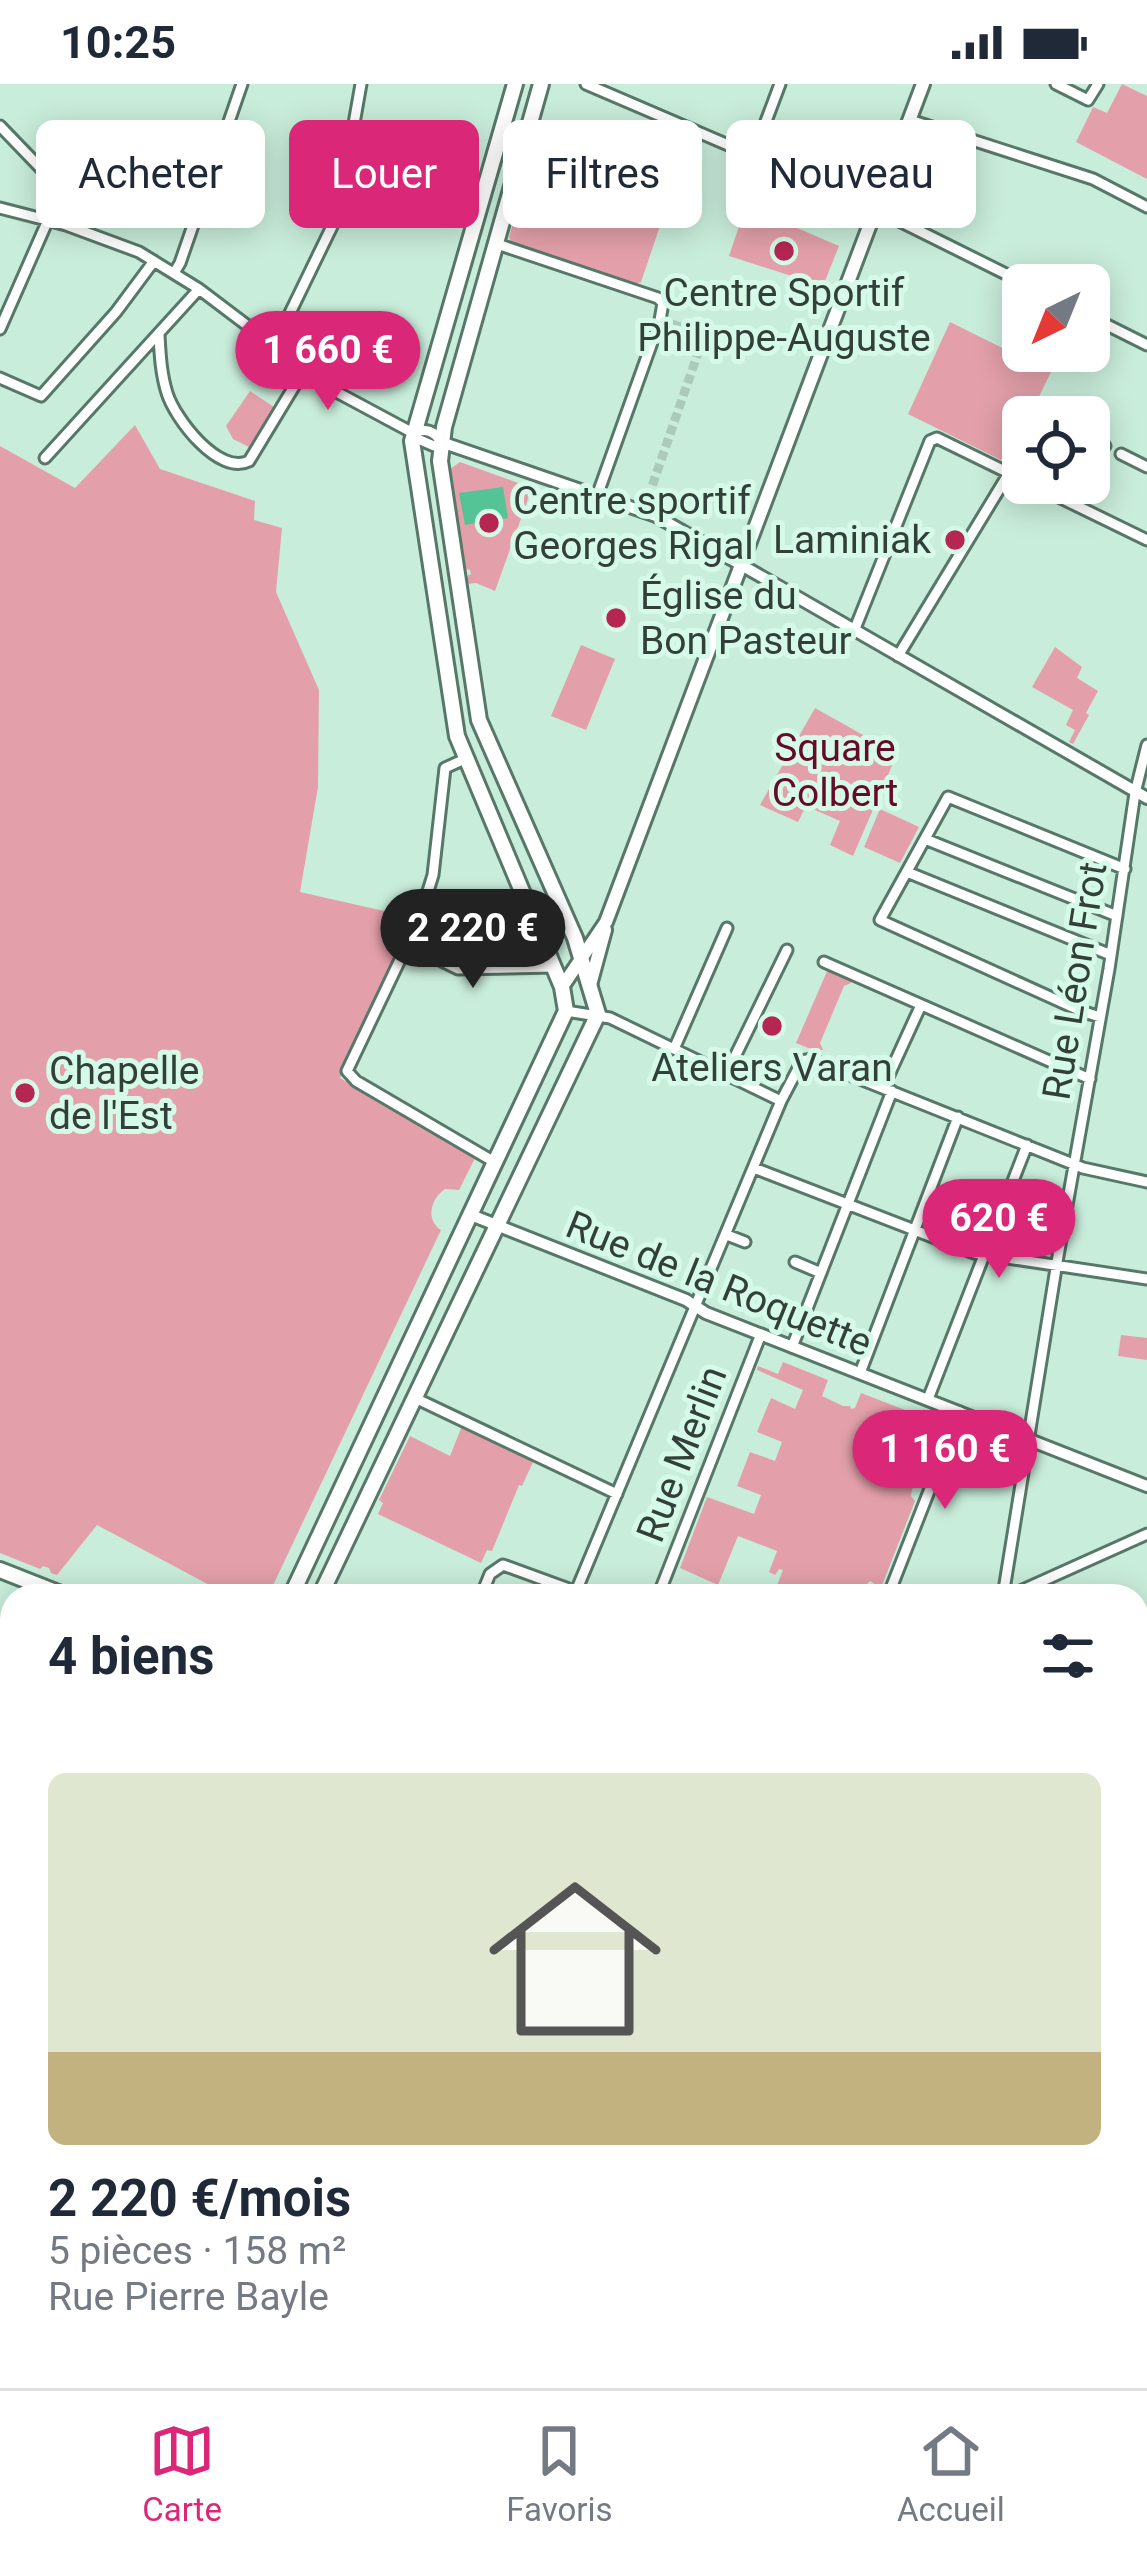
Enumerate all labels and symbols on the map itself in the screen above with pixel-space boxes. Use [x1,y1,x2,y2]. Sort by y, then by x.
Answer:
marker: Centre Sportif Philippe-Auguste [771,238,797,264]
north arrow [1002,264,1110,372]
place label: Centre Sportif Philippe-Auguste [637,270,931,361]
pin: 1 660 € [217,311,439,413]
place label: Centre sportif Georges Rigal [513,478,754,569]
marker: Centre sportif Georges Rigal [476,510,502,536]
place label: Laminiak [773,517,931,563]
marker: Laminiak [942,527,968,553]
place label: Église du Bon Pasteur [640,573,852,664]
marker: Église du Bon Pasteur [603,605,629,631]
park label: Square Colbert [772,725,898,816]
street label: Rue Léon Frot [1034,859,1116,1103]
pin: 2 220 € [362,889,584,991]
marker: Ateliers Varan [759,1013,785,1039]
place label: Ateliers Varan [651,1045,893,1091]
place label: Chapelle de l'Est [49,1048,199,1139]
marker: Chapelle de l'Est [12,1080,38,1106]
pin: 620 € [915,1179,1083,1281]
street label: Rue de la Roquette [560,1202,878,1366]
street label: Rue Merlin [627,1360,737,1548]
pin: 1 160 € [834,1410,1056,1512]

